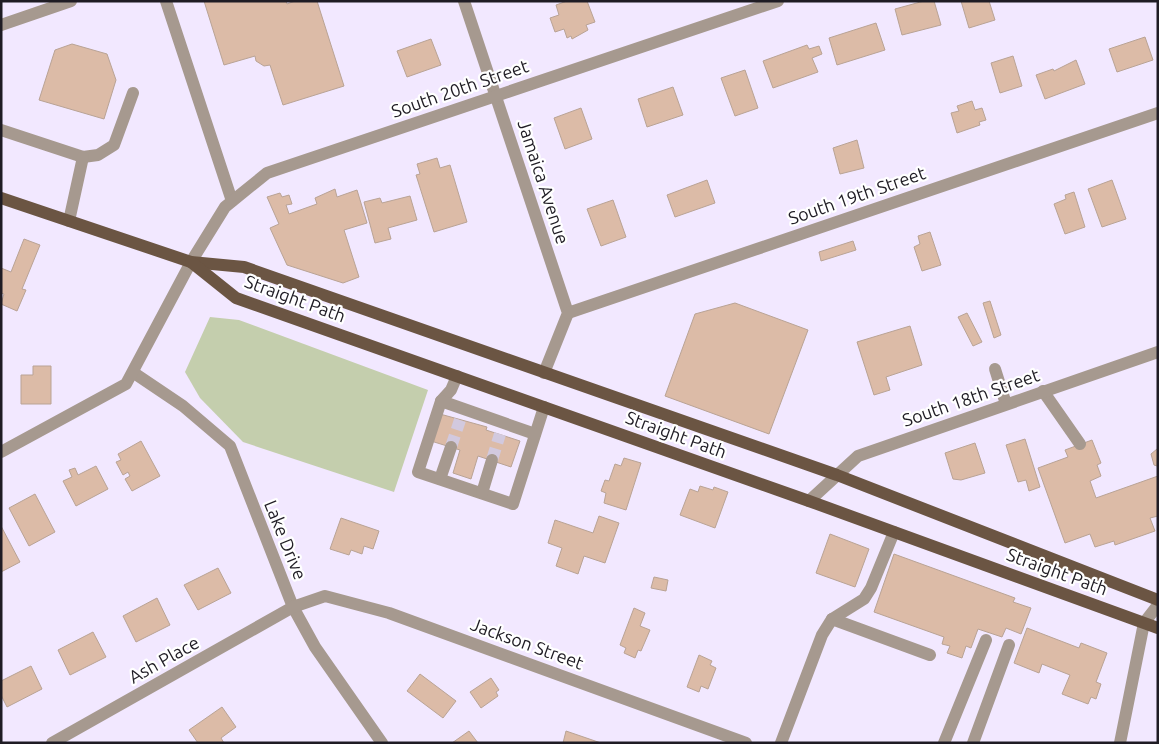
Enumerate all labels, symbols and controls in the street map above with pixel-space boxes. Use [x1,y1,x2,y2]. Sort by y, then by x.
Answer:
street label: South 20th Street [388,55,531,121]
street label: Jamaica Avenue [514,117,573,246]
street label: South 19th Street [785,162,928,228]
street label: Straight Path [242,271,349,326]
street label: South 18th Street [899,364,1042,430]
street label: Straight Path [623,407,730,462]
street label: Lake Drive [261,497,311,582]
street label: Straight Path [1004,544,1111,599]
street label: Jackson Street [468,613,586,673]
street label: Ash Place [125,632,202,687]

